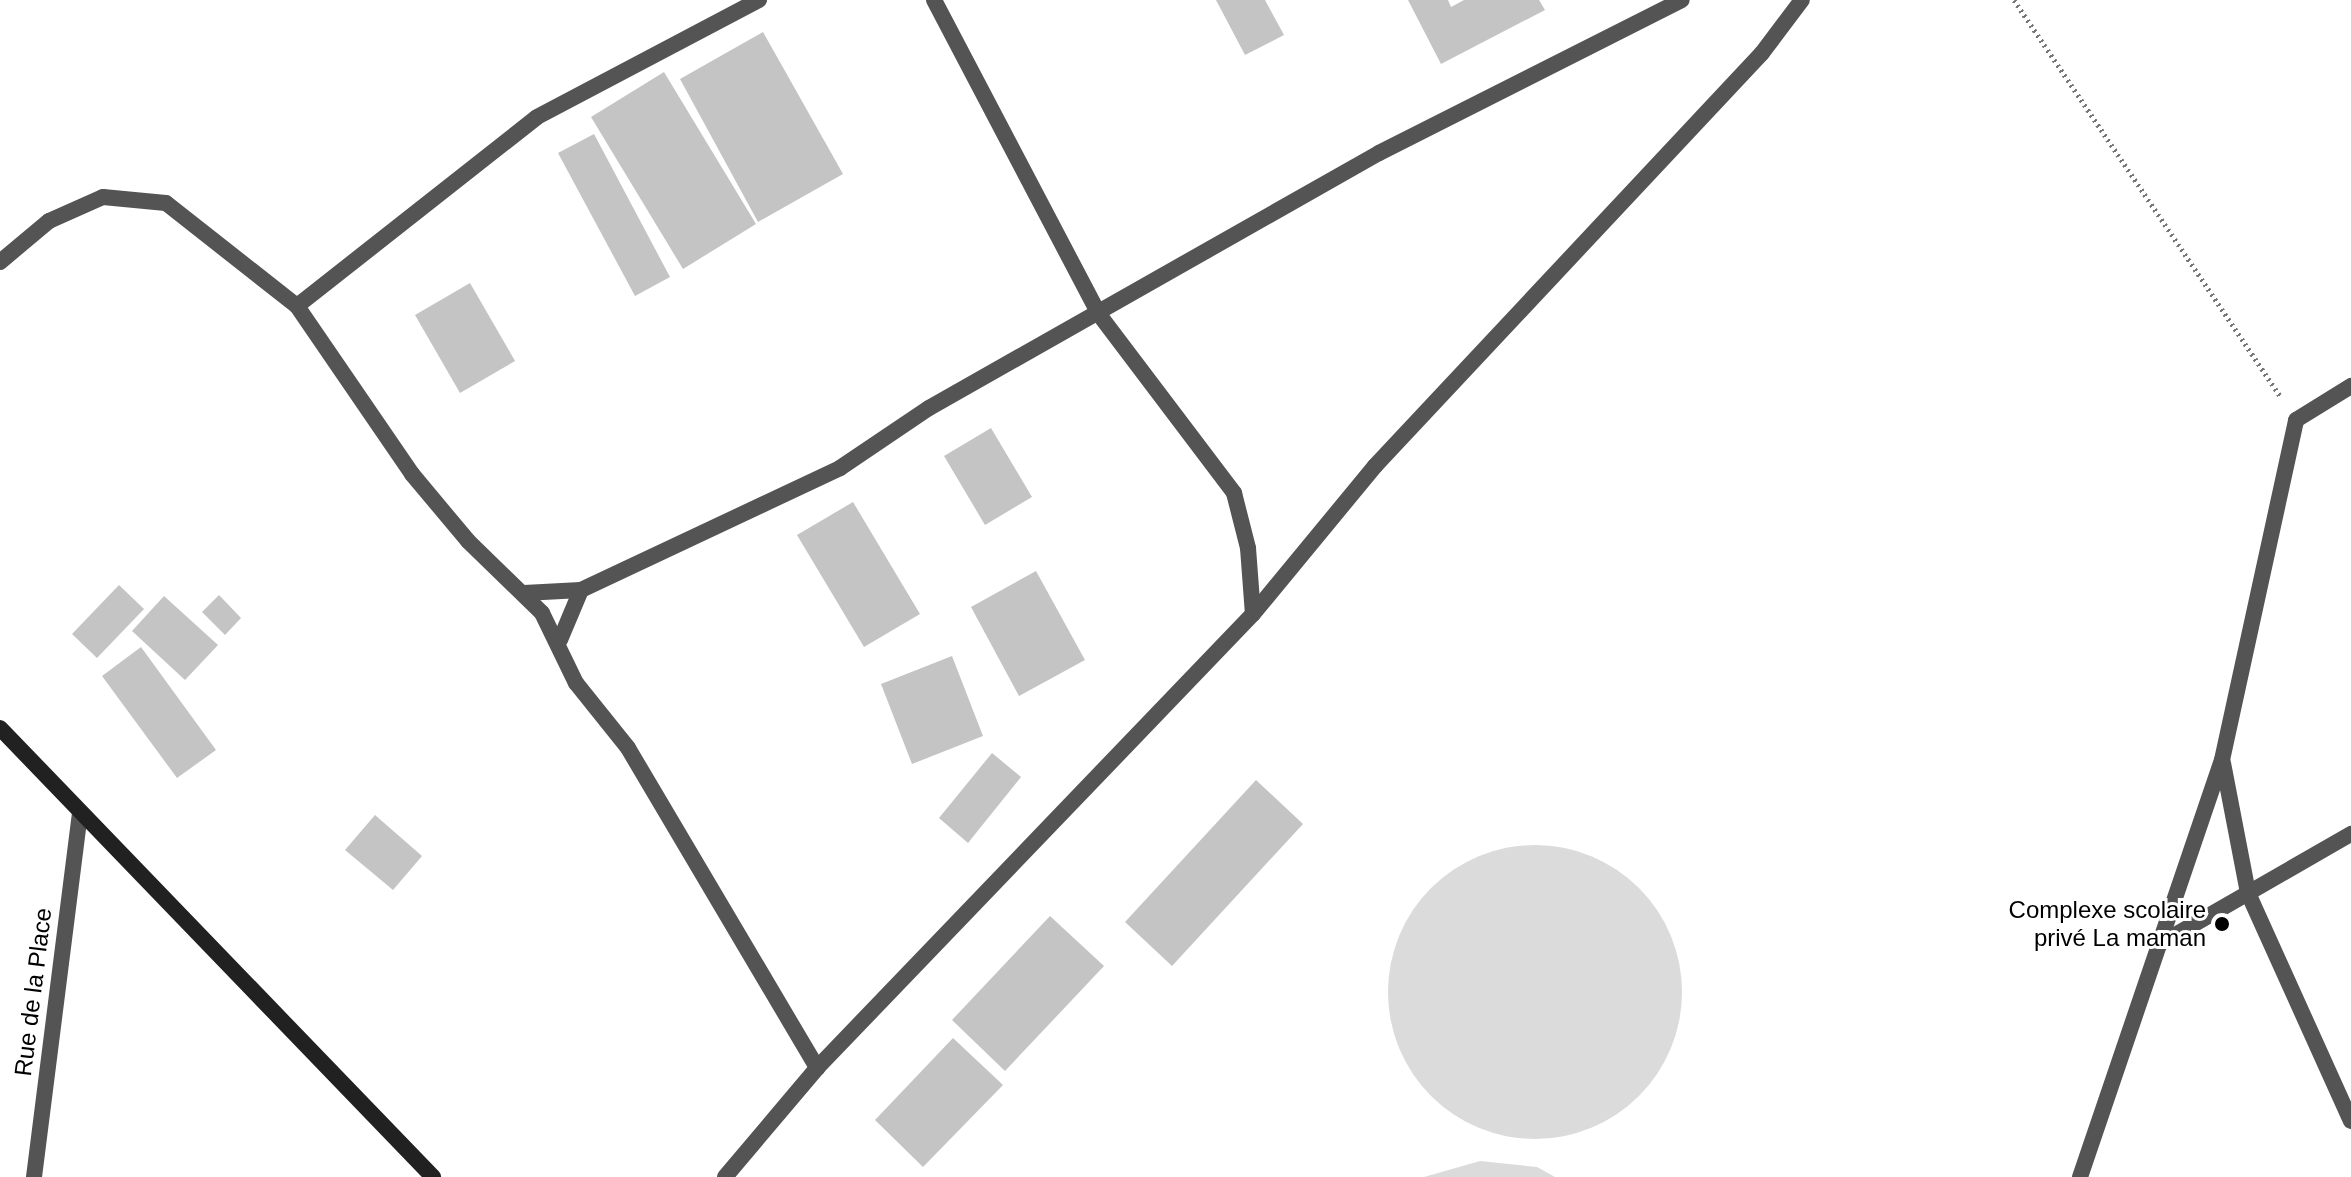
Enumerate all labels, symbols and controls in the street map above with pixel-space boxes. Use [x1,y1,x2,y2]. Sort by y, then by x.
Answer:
place label: Complexe scolaire privé La maman [2009,896,2206,952]
street label: Rue de la Place [8,906,58,1078]
marker: Complexe scolaire privé La maman [2213,915,2231,933]

